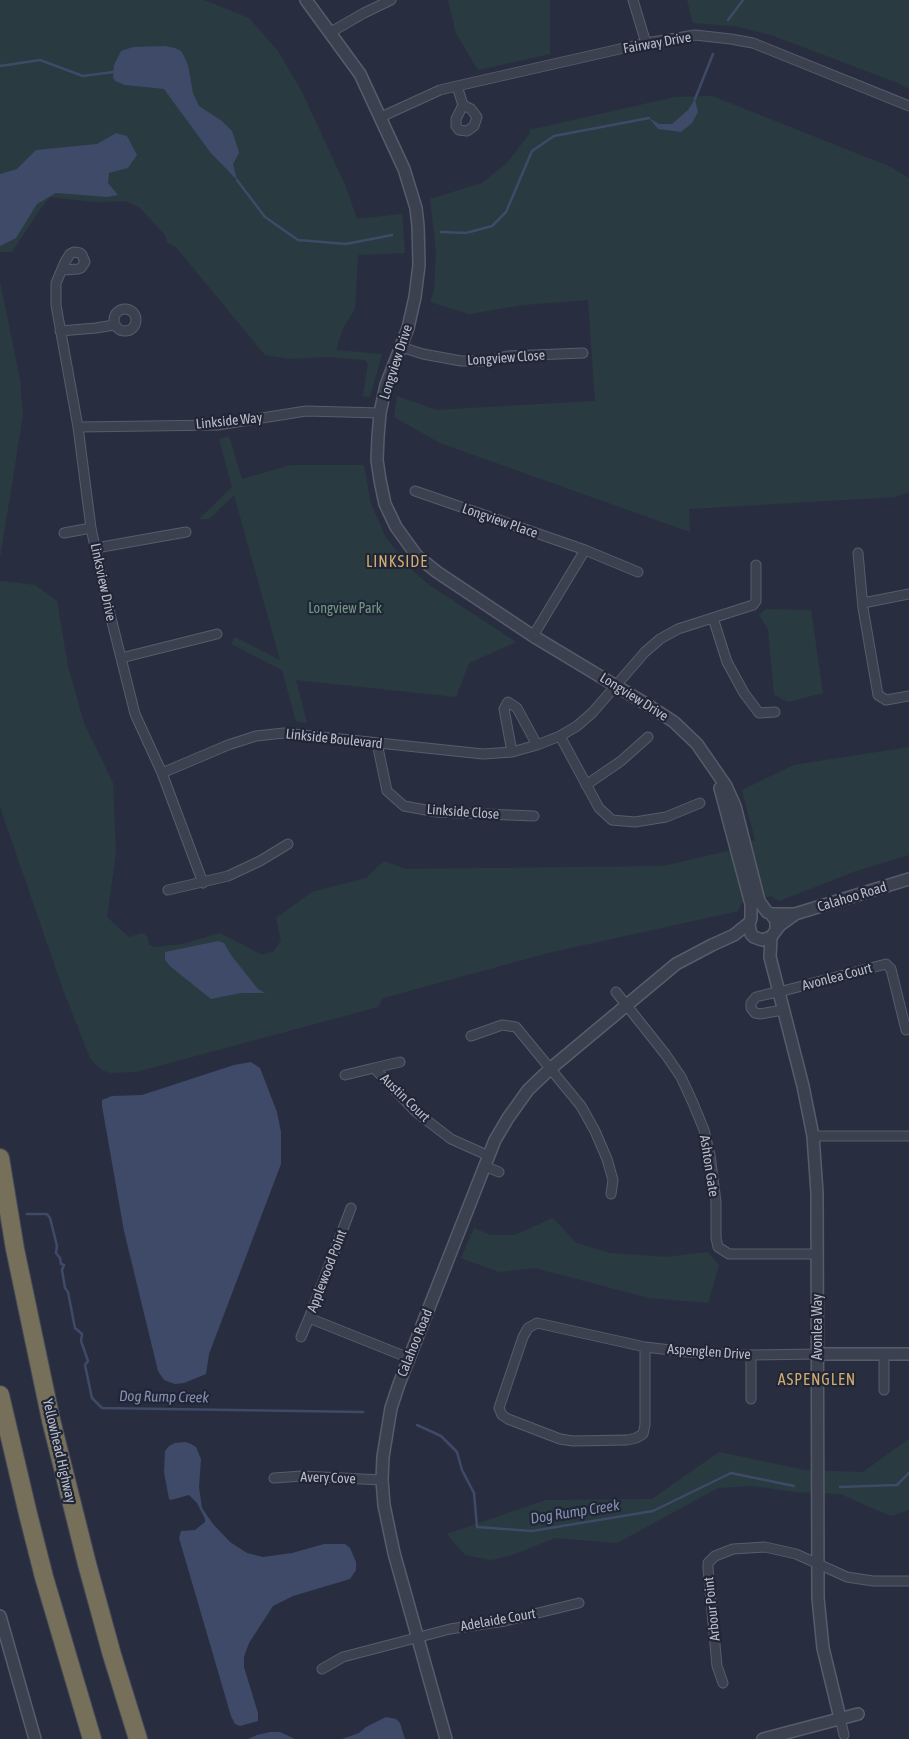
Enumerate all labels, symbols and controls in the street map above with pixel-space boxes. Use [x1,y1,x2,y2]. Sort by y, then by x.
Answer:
street label: Fairway Drive [622,29,692,57]
street label: Longview Drive [376,323,416,401]
street label: Longview Close [466,347,546,369]
street label: Linkside Way [195,409,263,433]
street label: Longview Place [460,500,540,542]
street label: Linksview Drive [87,542,119,622]
district label: LINKSIDE [365,552,429,572]
park label: Longview Park [308,601,382,617]
street label: Longview Drive [597,669,671,725]
street label: Linkside Boulevard [285,726,383,752]
street label: Linkside Close [426,801,500,823]
street label: Calahoo Road [815,878,889,916]
street label: Avonlea Court [800,960,874,994]
street label: Austin Court [377,1070,433,1126]
street label: Ashton Gate [696,1134,722,1198]
street label: Applewood Point [304,1227,350,1315]
street label: Avonlea Way [810,1294,826,1360]
street label: Calahoo Road [394,1307,436,1379]
street label: Aspenglen Drive [667,1341,751,1363]
district label: ASPENGLEN [777,1370,857,1390]
water label: Dog Rump Creek [119,1387,209,1407]
street label: Yellowhead Highway [39,1397,79,1505]
street label: Avery Cove [300,1469,356,1487]
water label: Dog Rump Creek [529,1496,621,1528]
street label: Arbour Point [700,1576,724,1642]
street label: Adelaide Court [459,1605,537,1635]

